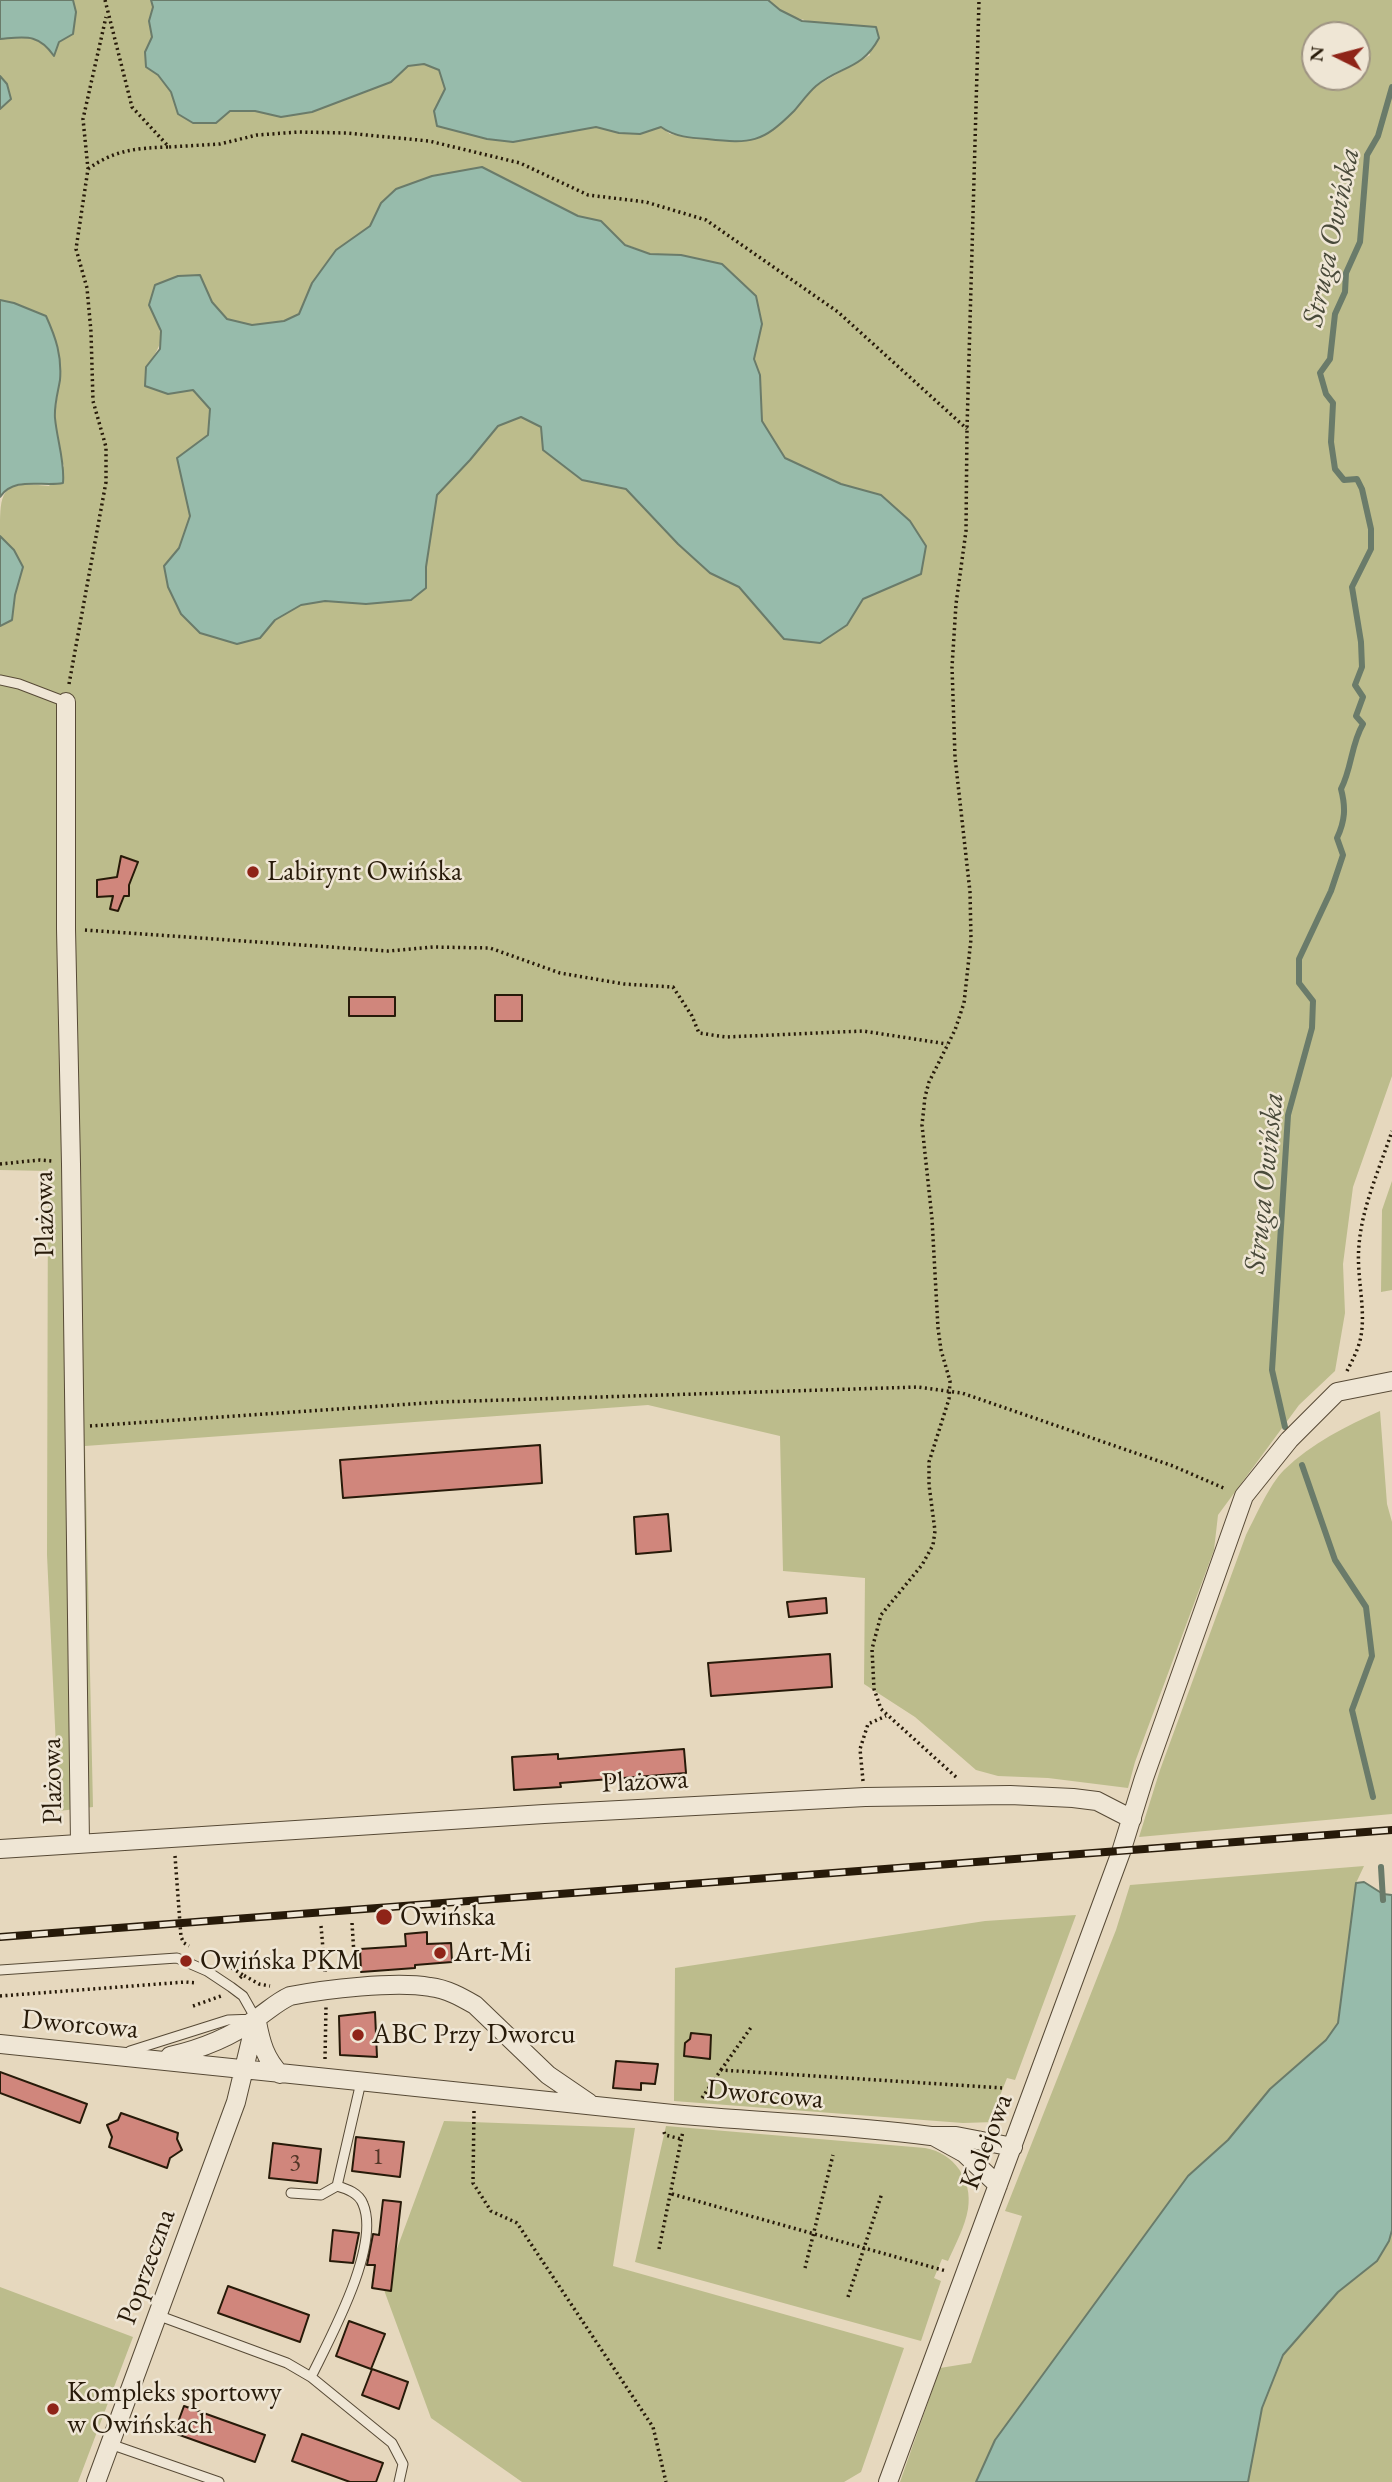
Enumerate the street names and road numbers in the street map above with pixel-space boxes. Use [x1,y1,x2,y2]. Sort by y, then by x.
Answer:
street label: Plażowa [27,1170,63,1258]
street label: Plażowa [35,1737,71,1825]
street label: Plażowa [601,1763,689,1801]
street label: Dworcowa [20,2003,140,2047]
street label: Dworcowa [705,2073,825,2117]
street label: Kolejowa [953,2089,1021,2195]
street label: Poprzeczna [111,2205,183,2329]

